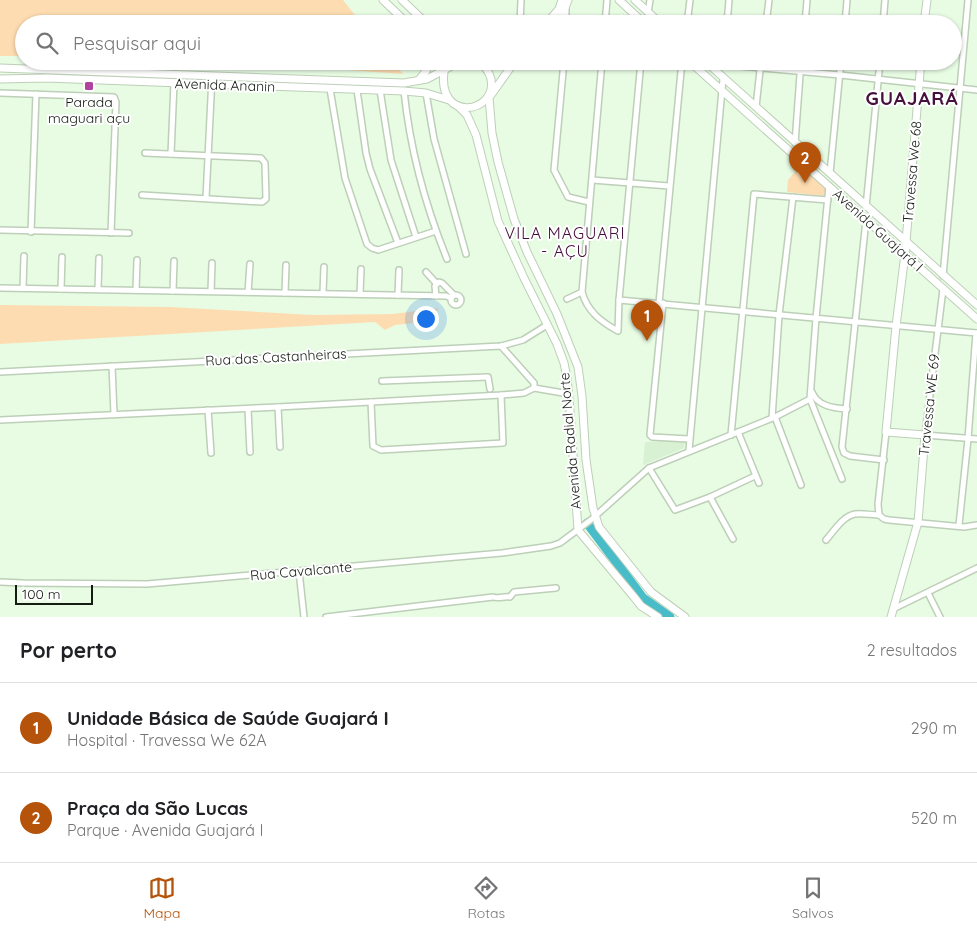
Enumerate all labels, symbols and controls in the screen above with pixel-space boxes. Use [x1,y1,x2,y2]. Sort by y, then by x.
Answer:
search box [15,15,962,70]
icon: search [33,29,61,57]
text: Pesquisar aqui [73,31,201,55]
street label: Avenida Ananin [174,74,276,96]
marker: Parada maguari açu [83,80,95,92]
district label: GUAJARÁ [865,86,959,110]
place label: Parada maguari açu [48,93,130,127]
street label: Travessa We 68 [899,120,925,224]
pin: 2 [789,142,821,183]
street label: Avenida Guajará I [829,185,927,275]
district label: VILA MAGUARI - AÇU [505,223,625,261]
pin: 1 [631,300,663,341]
your location [413,306,439,332]
street label: Rua das Castanheiras [205,344,347,370]
street label: Travessa WE 69 [915,353,943,457]
street label: Avenida Radial Norte [555,372,585,510]
street label: Rua Cavalcante [249,558,353,584]
scale bar [15,582,92,605]
text: 100 m [22,585,60,603]
text: Por perto [20,637,117,663]
text: 2 resultados [867,640,957,660]
text: Unidade Básica de Saúde Guajará I [67,706,389,730]
text: 1 [33,718,39,738]
text: 290 m [911,718,957,738]
text: Hospital · Travessa We 62A [67,730,267,750]
text: Praça da São Lucas [67,796,248,820]
text: 2 [31,808,41,828]
text: 520 m [911,808,957,828]
text: Parque · Avenida Guajará I [67,820,263,840]
tab: Mapa [143,874,181,922]
tab: Rotas [467,874,505,922]
tab: Salvos [792,874,834,922]

